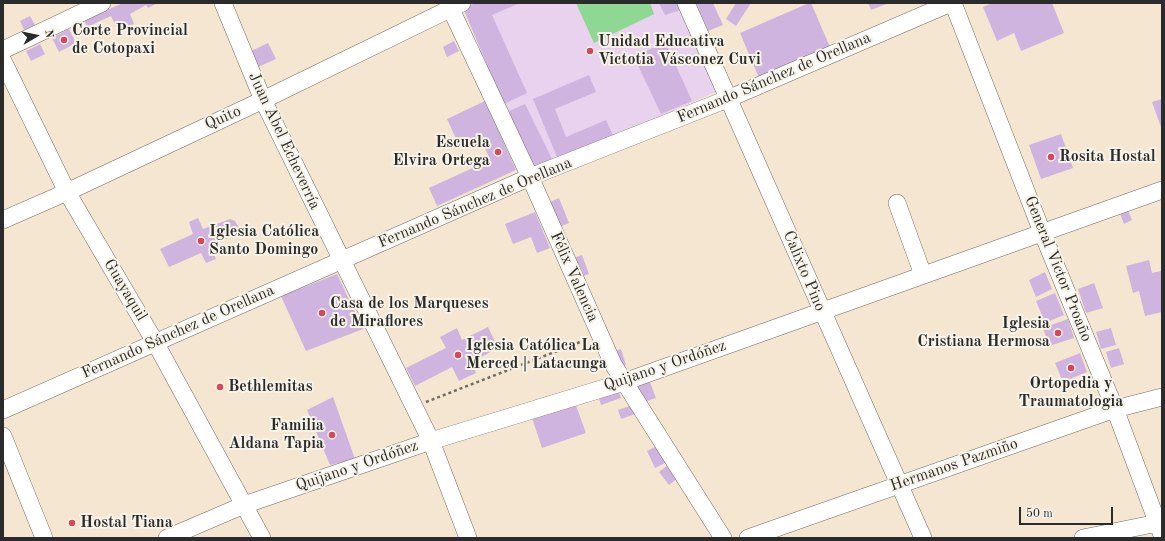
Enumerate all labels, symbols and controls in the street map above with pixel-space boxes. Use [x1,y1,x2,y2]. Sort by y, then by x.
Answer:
north arrow [16,16,56,56]
place label: Corte Provincial de Cotopaxi [72,21,188,59]
street label: Fernando Sánchez de Orellana [674,28,874,128]
text: N [42,29,54,39]
place label: Unidad Educativa Victotia Vásconez Cuvi [598,32,761,70]
marker: Corte Provincial de Cotopaxi [59,35,69,45]
marker: Unidad Educativa Victotia Vásconez Cuvi [585,46,595,56]
street label: Juan Abel Echeverría [244,69,324,213]
street label: Quito [202,102,244,134]
place label: Escuela Elvira Ortega [393,133,490,171]
marker: Escuela Elvira Ortega [493,147,503,157]
place label: Rosita Hostal [1059,147,1156,167]
marker: Rosita Hostal [1046,152,1056,162]
street label: Fernando Sánchez de Orellana [375,153,575,253]
street label: General Victor Proaño [1020,193,1096,345]
place label: Iglesia Católica Santo Domingo [209,222,319,260]
street label: Calixto Pino [778,228,830,314]
street label: Félix Valencia [546,229,602,325]
marker: Iglesia Católica Santo Domingo [196,236,206,246]
street label: Guayaquil [99,256,151,324]
street label: Fernando Sánchez de Orellana [79,281,277,383]
place label: Casa de los Marqueses de Miraflores [330,294,489,332]
marker: Casa de los Marqueses de Miraflores [317,308,327,318]
place label: Iglesia Cristiana Hermosa [917,314,1050,352]
marker: Iglesia Cristiana Hermosa [1053,328,1063,338]
place label: Iglesia Católica La Merced | Latacunga [466,336,607,374]
street label: Quijano y Ordóñez [601,336,729,396]
marker: Iglesia Católica La Merced | Latacunga [453,350,463,360]
marker: Ortopedia y Traumatologia [1066,363,1076,373]
place label: Ortopedia y Traumatologia [1019,374,1123,412]
place label: Bethlemitas [228,377,313,397]
marker: Bethlemitas [215,382,225,392]
place label: Familia Aldana Tapia [228,416,324,454]
marker: Familia Aldana Tapia [327,430,337,440]
street label: Hermanos Pazmiño [888,434,1020,496]
street label: Quijano y Ordóñez [293,436,421,496]
scale bar [1021,499,1115,525]
text: 50 m [1026,508,1053,520]
place label: Hostal Tiana [80,513,173,533]
marker: Hostal Tiana [67,518,77,528]

